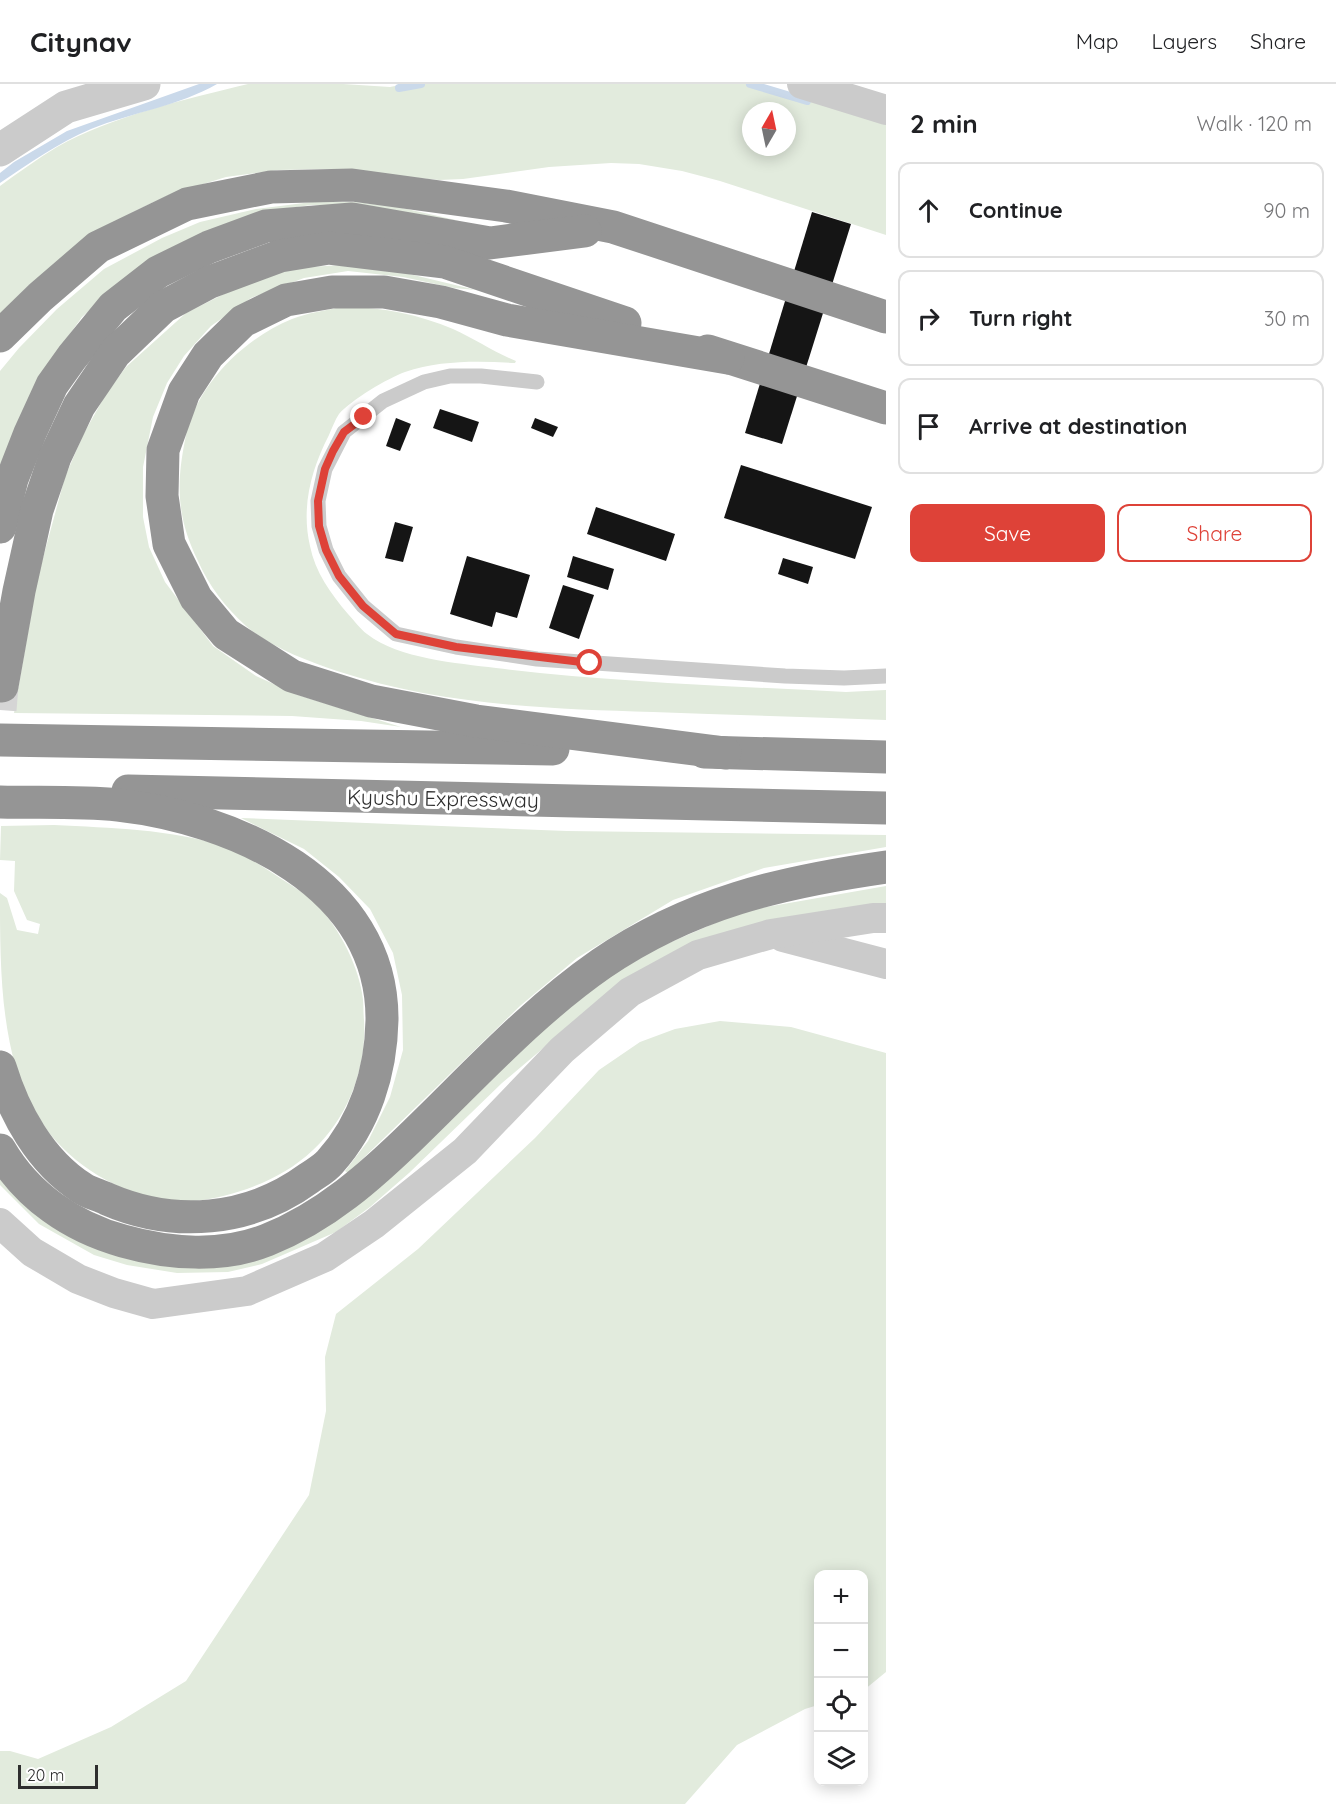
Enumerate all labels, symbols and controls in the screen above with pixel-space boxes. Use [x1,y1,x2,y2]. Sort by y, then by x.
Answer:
text: Citynav [30,24,132,59]
text: Map [1076,28,1119,54]
text: Layers [1152,28,1217,54]
text: Share [1250,28,1306,54]
north arrow [742,102,796,156]
text: 2 min [910,107,978,140]
text: Walk · 120 m [1197,111,1312,136]
icon: ahead [912,194,945,227]
text: Continue [969,196,1063,224]
text: 90 m [1263,198,1310,223]
icon: right [912,302,945,335]
text: Turn right [969,304,1073,332]
text: 30 m [1264,306,1310,331]
route end [350,403,376,429]
icon: arrive [912,410,945,443]
text: Arrive at destination [969,412,1187,440]
button: Save [910,504,1105,562]
button: Share [1117,504,1312,562]
route start [576,649,602,675]
street label: Kyushu Expressway [347,783,539,813]
map controls [814,1570,868,1786]
button: + [814,1570,868,1624]
button: − [814,1624,868,1678]
button: locate [814,1678,868,1732]
button: layers [814,1732,868,1786]
scale bar [18,1762,98,1790]
text: 20 m [27,1765,64,1785]

